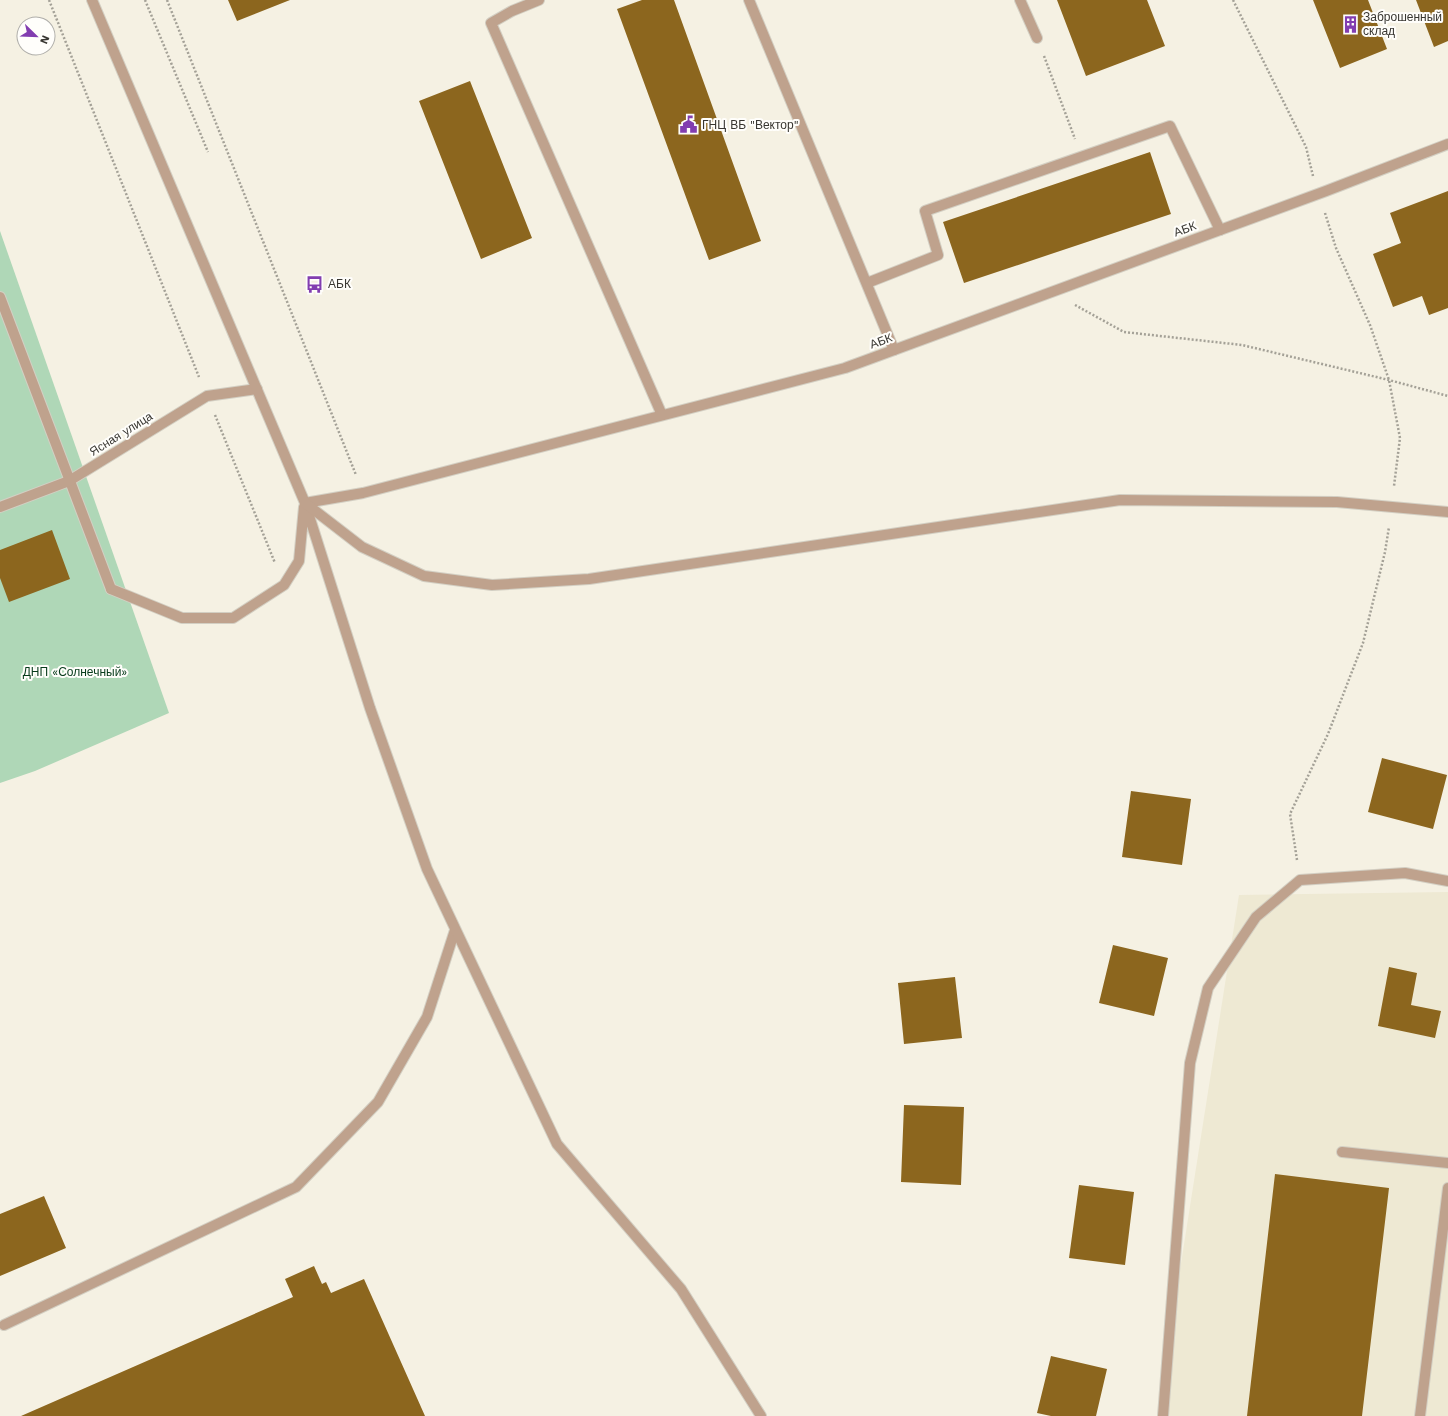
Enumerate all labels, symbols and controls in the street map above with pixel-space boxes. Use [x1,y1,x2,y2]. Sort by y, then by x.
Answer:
place label: Заброшенный склад [1363,10,1442,38]
building icon: Заброшенный склад [1340,14,1360,34]
north arrow [16,16,56,56]
text: N [37,33,52,46]
public building icon: ГНЦ ВБ "Вектор" [679,115,699,135]
place label: ГНЦ ВБ "Вектор" [702,118,799,132]
street label: АБК [1172,219,1198,239]
bus stop icon: АБК [305,274,325,294]
place label: АБК [328,277,351,291]
street label: АБК [868,331,894,351]
street label: Ясная улица [87,409,155,459]
park label: ДНП «Солнечный» [23,665,127,679]

